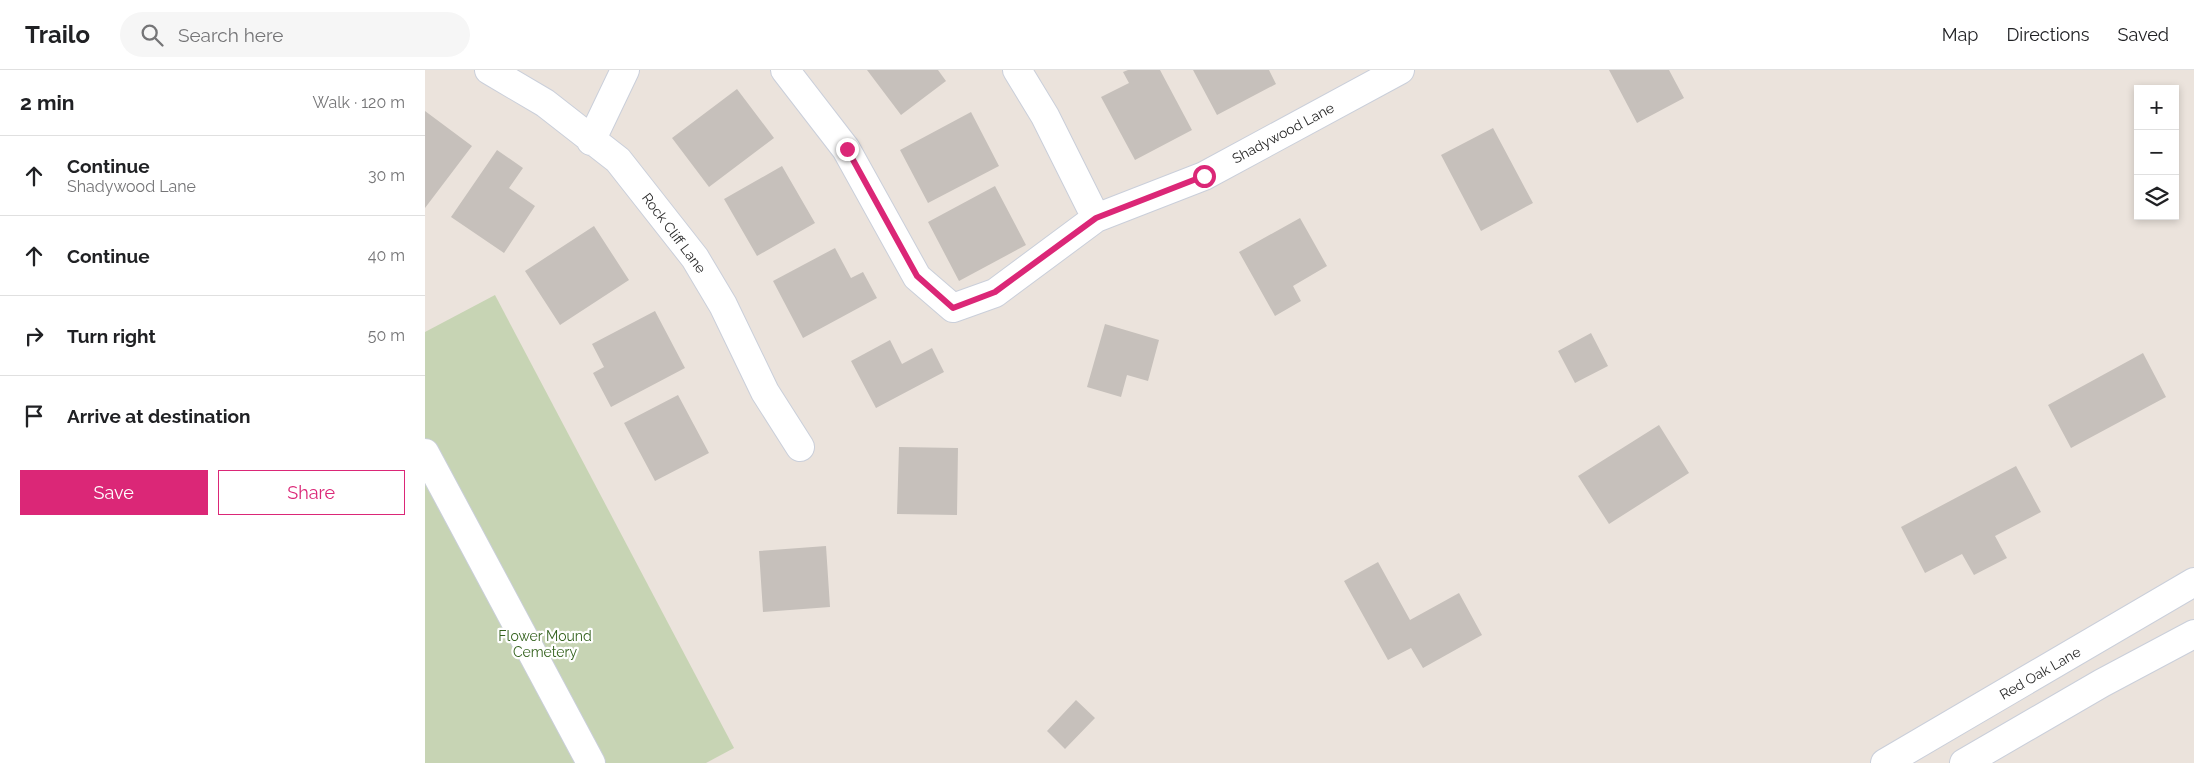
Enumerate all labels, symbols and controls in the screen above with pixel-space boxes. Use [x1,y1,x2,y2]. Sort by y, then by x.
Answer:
search box [120,12,470,57]
text: Trailo [25,20,90,49]
icon: search [138,21,166,49]
text: Search here [178,24,283,46]
text: Map [1942,24,1978,45]
text: Directions [2006,24,2090,45]
text: Saved [2118,24,2169,45]
map controls [2134,85,2179,220]
button: + [2134,85,2179,130]
text: 2 min [20,90,74,115]
text: Walk · 120 m [313,93,405,112]
street label: Shadywood Lane [1229,99,1337,167]
button: − [2134,130,2179,175]
route end [836,138,859,161]
text: Continue [67,155,150,177]
icon: ahead [20,162,48,190]
route start [1193,165,1216,188]
text: 30 m [368,166,405,185]
button: layers [2134,175,2179,220]
text: Shadywood Lane [67,177,196,196]
street label: Rock Cliff Lane [639,190,709,276]
icon: ahead [20,242,48,270]
text: Continue [67,245,150,267]
text: 40 m [368,246,405,265]
icon: right [20,322,48,350]
text: Turn right [67,325,156,347]
text: 50 m [368,326,405,345]
icon: arrive [20,402,48,430]
text: Arrive at destination [67,405,251,427]
button: Save [20,470,208,515]
button: Share [218,470,405,515]
park label: Flower Mound Cemetery [498,628,592,660]
street label: Red Oak Lane [1997,643,2083,703]

